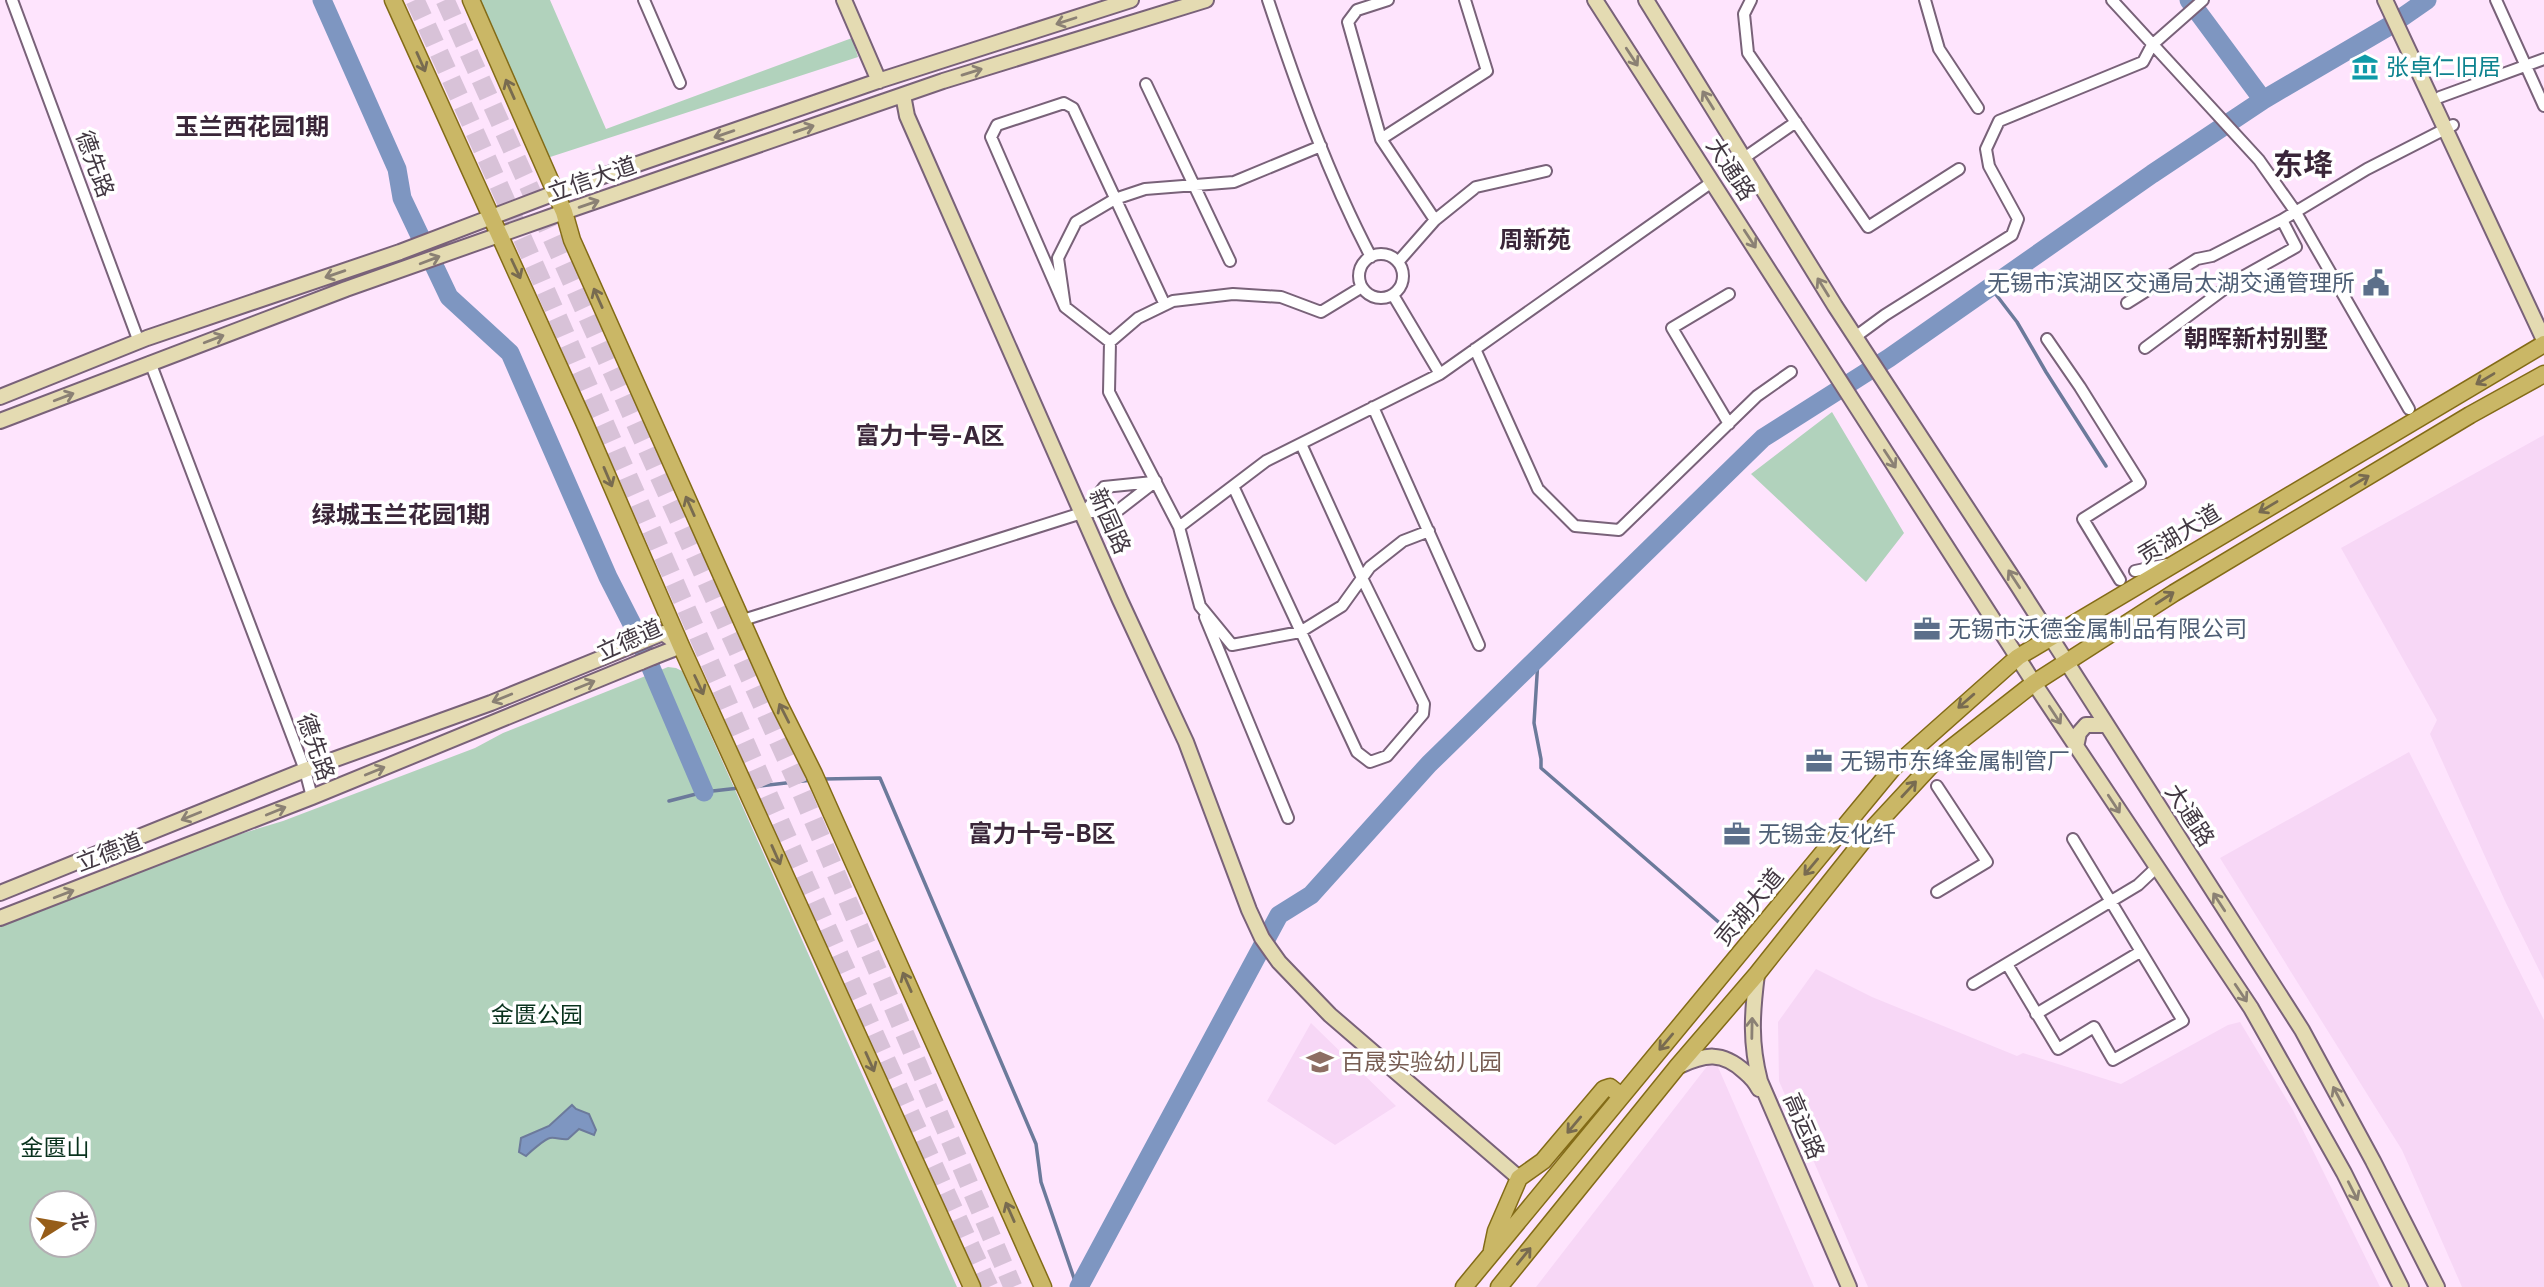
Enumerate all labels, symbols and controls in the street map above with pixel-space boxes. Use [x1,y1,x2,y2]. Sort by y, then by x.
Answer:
one-way arrow [1055,15,1077,28]
one-way arrow [1625,47,1639,67]
one-way arrow [415,51,428,72]
museum icon: 张卓仁旧居 [2350,52,2380,82]
place label: 张卓仁旧居 [2386,53,2501,81]
one-way arrow [960,65,982,77]
one-way arrow [502,78,515,100]
one-way arrow [1701,91,1715,111]
district label: 玉兰西花园1期 [175,112,329,141]
one-way arrow [793,122,815,134]
street label: 德先路 [70,127,120,201]
one-way arrow [714,129,736,141]
street label: 大通路 [1700,132,1762,206]
district label: 东鿍 [2273,146,2333,182]
street label: 立信大道 [544,151,640,207]
one-way arrow [578,197,600,209]
district label: 周新苑 [1499,225,1571,254]
one-way arrow [1742,229,1757,248]
one-way arrow [419,253,441,265]
one-way arrow [510,258,523,279]
one-way arrow [324,268,346,281]
public building icon: 无锡市滨湖区交通局太湖交通管理所 [2361,268,2391,298]
place label: 无锡市滨湖区交通局太湖交通管理所 [1987,269,2355,297]
one-way arrow [1816,278,1830,298]
one-way arrow [591,288,604,309]
district label: 朝晖新村别墅 [2184,324,2328,353]
one-way arrow [202,332,224,344]
one-way arrow [2476,372,2496,386]
one-way arrow [52,389,74,402]
district label: 富力十号-A区 [855,421,1005,450]
one-way arrow [1883,448,1897,468]
one-way arrow [602,466,615,487]
one-way arrow [2350,473,2370,487]
street label: 新园路 [1083,484,1137,558]
one-way arrow [683,496,696,517]
street label: 贡湖大道 [2132,498,2226,570]
district label: 绿城玉兰花园1期 [312,500,490,529]
one-way arrow [2259,500,2279,514]
one-way arrow [2007,570,2021,590]
one-way arrow [2155,591,2175,605]
street label: 立德道 [592,613,666,667]
office icon: 无锡市沃德金属制品有限公司 [1912,614,1942,644]
place label: 无锡市沃德金属制品有限公司 [1948,615,2247,643]
one-way arrow [693,674,706,695]
one-way arrow [574,677,596,690]
one-way arrow [492,693,514,706]
one-way arrow [1957,693,1975,709]
one-way arrow [776,703,790,724]
one-way arrow [2049,704,2063,724]
street label: 德先路 [292,710,340,784]
office icon: 无锡市东绛金属制管厂 [1804,746,1834,776]
place label: 无锡市东绛金属制管厂 [1840,747,2070,775]
one-way arrow [363,763,385,776]
street label: 大通路 [2159,778,2221,852]
one-way arrow [1901,780,1917,798]
one-way arrow [2107,794,2121,813]
one-way arrow [264,804,286,817]
one-way arrow [181,811,203,824]
district label: 富力十号-B区 [968,819,1116,848]
office icon: 无锡金友化纤 [1722,819,1752,849]
place label: 无锡金友化纤 [1758,820,1896,848]
street label: 立德道 [72,827,146,877]
one-way arrow [770,844,784,865]
one-way arrow [1803,858,1819,876]
street label: 贡湖大道 [1709,863,1789,951]
one-way arrow [52,886,74,899]
one-way arrow [2212,893,2227,912]
one-way arrow [900,972,913,993]
one-way arrow [2234,982,2248,1002]
park label: 金匮公园 [491,1001,583,1029]
one-way arrow [1745,1017,1759,1040]
one-way arrow [1658,1033,1674,1051]
school or university icon: 百晟实验幼儿园 [1305,1047,1335,1077]
place label: 百晟实验幼儿园 [1341,1048,1502,1076]
one-way arrow [864,1051,877,1072]
one-way arrow [2331,1086,2344,1107]
street label: 高运路 [1778,1089,1830,1163]
one-way arrow [1566,1116,1582,1134]
park label: 金匮山 [21,1134,90,1162]
one-way arrow [2346,1180,2360,1201]
north arrow [28,1189,98,1259]
one-way arrow [1003,1202,1016,1223]
text: 北 [66,1209,92,1232]
one-way arrow [1516,1247,1532,1265]

